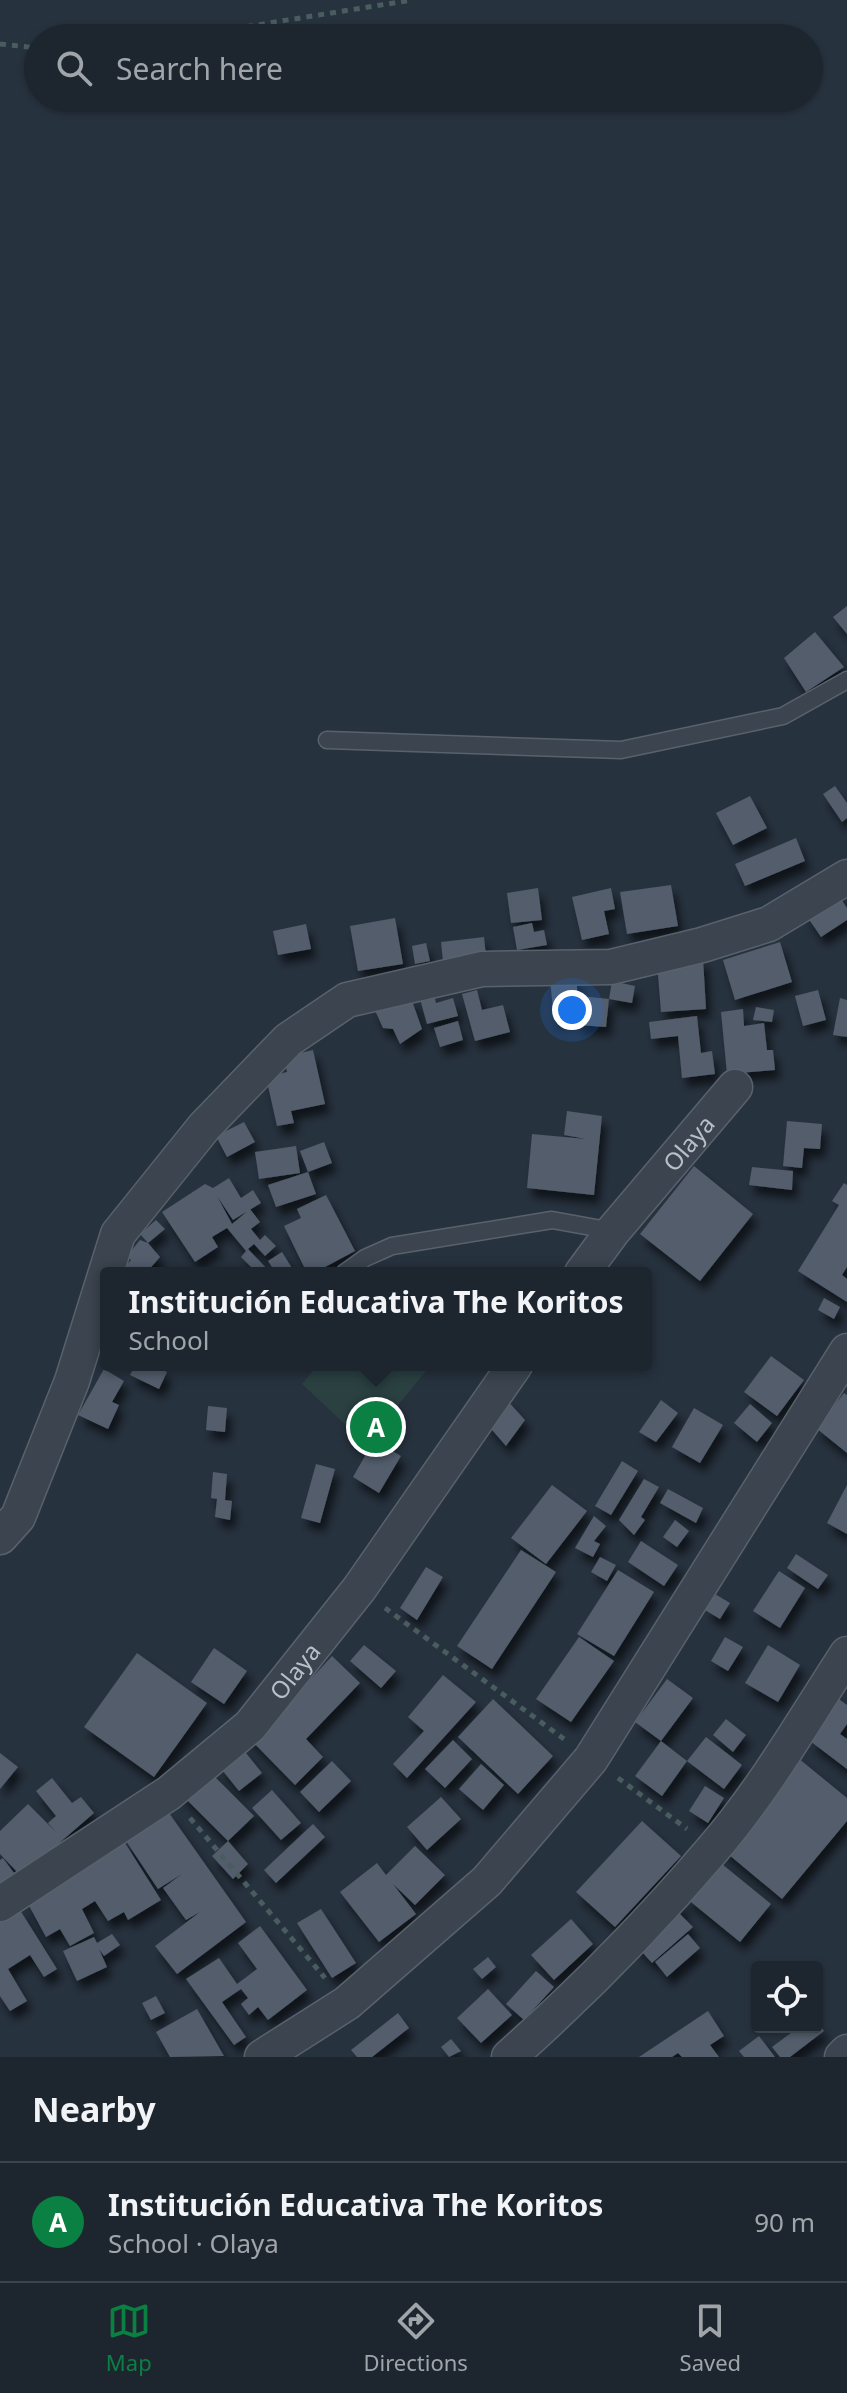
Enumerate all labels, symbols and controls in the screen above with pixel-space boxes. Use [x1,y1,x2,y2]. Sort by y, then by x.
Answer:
search box [24,24,823,112]
icon: search [52,46,96,90]
text: Search here [116,48,283,89]
your location [552,990,592,1030]
street label: Olaya [655,1108,721,1178]
popup [100,1267,652,1371]
text: Institución Educativa The Koritos [128,1281,624,1322]
text: School [128,1322,209,1358]
pin: A [350,1397,402,1457]
street label: Olaya [261,1635,327,1706]
map controls [751,1961,823,2033]
button: locate [751,1961,823,2033]
text: Nearby [32,2086,156,2132]
text: Institución Educativa The Koritos [108,2184,603,2225]
text: A [49,2204,67,2240]
text: 90 m [754,2204,815,2240]
text: School · Olaya [108,2225,279,2261]
tab: Map [106,2299,152,2377]
tab: Directions [363,2299,468,2377]
tab: Saved [680,2299,741,2377]

